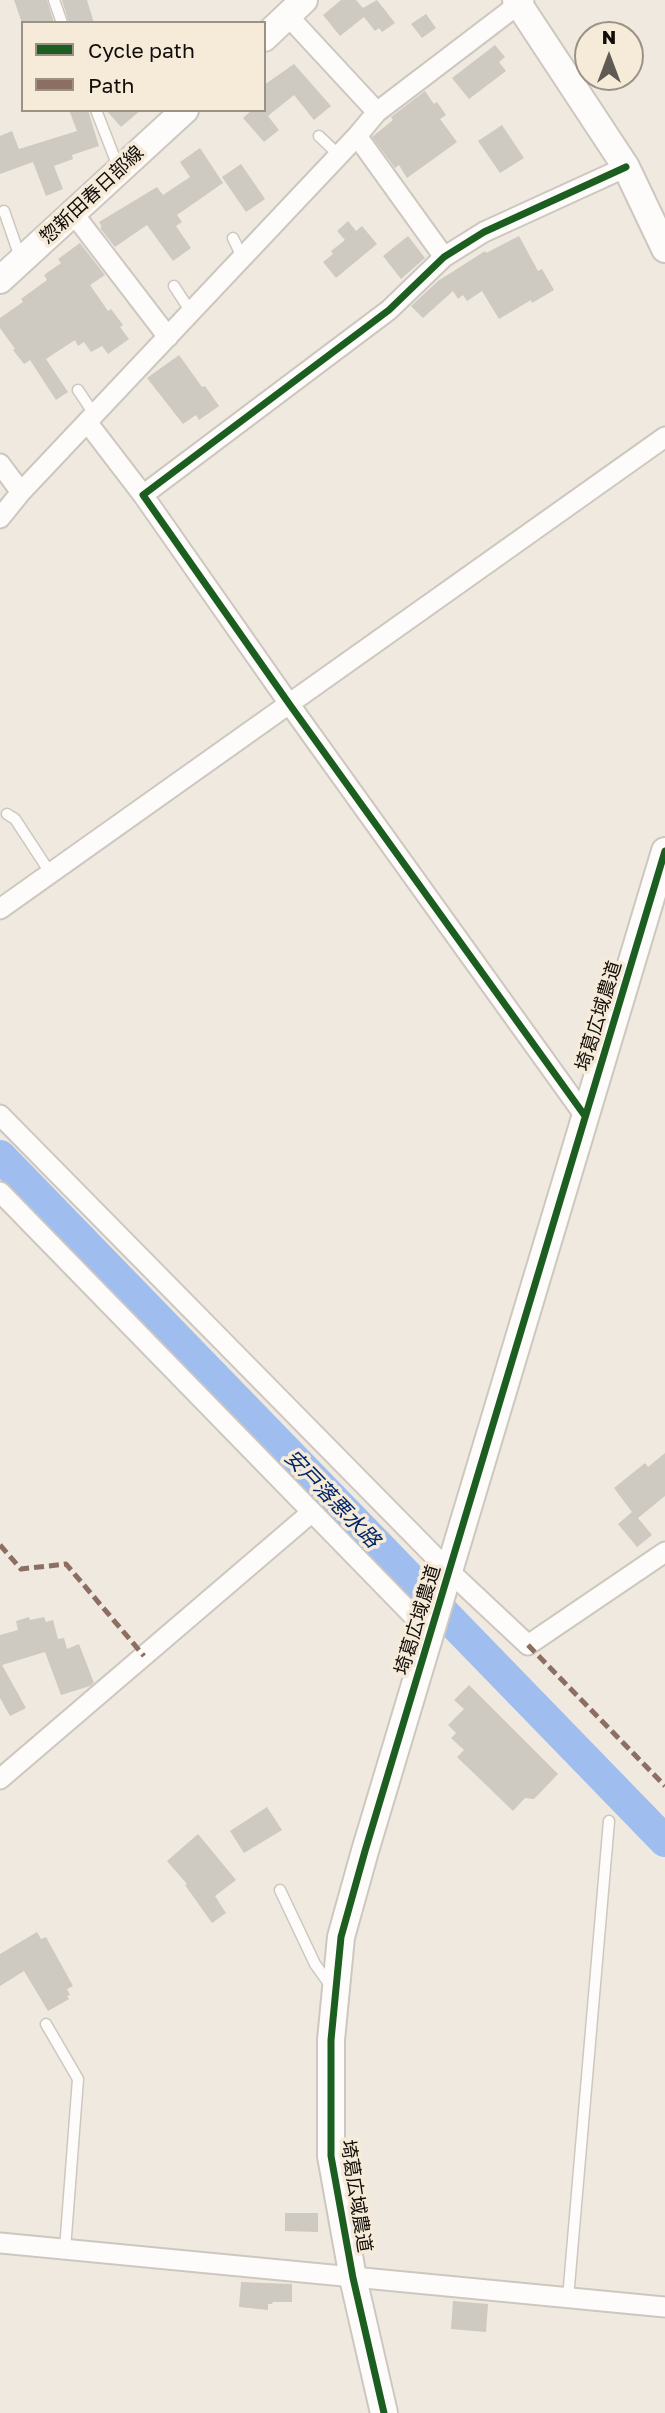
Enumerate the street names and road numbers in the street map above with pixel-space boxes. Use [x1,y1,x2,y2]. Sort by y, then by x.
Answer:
street label: 惣新田春日部線 [36,141,148,249]
street label: 埼葛広域農道 [571,958,627,1074]
street label: 埼葛広域農道 [390,1562,446,1678]
street label: 埼葛広域農道 [336,2138,376,2254]

